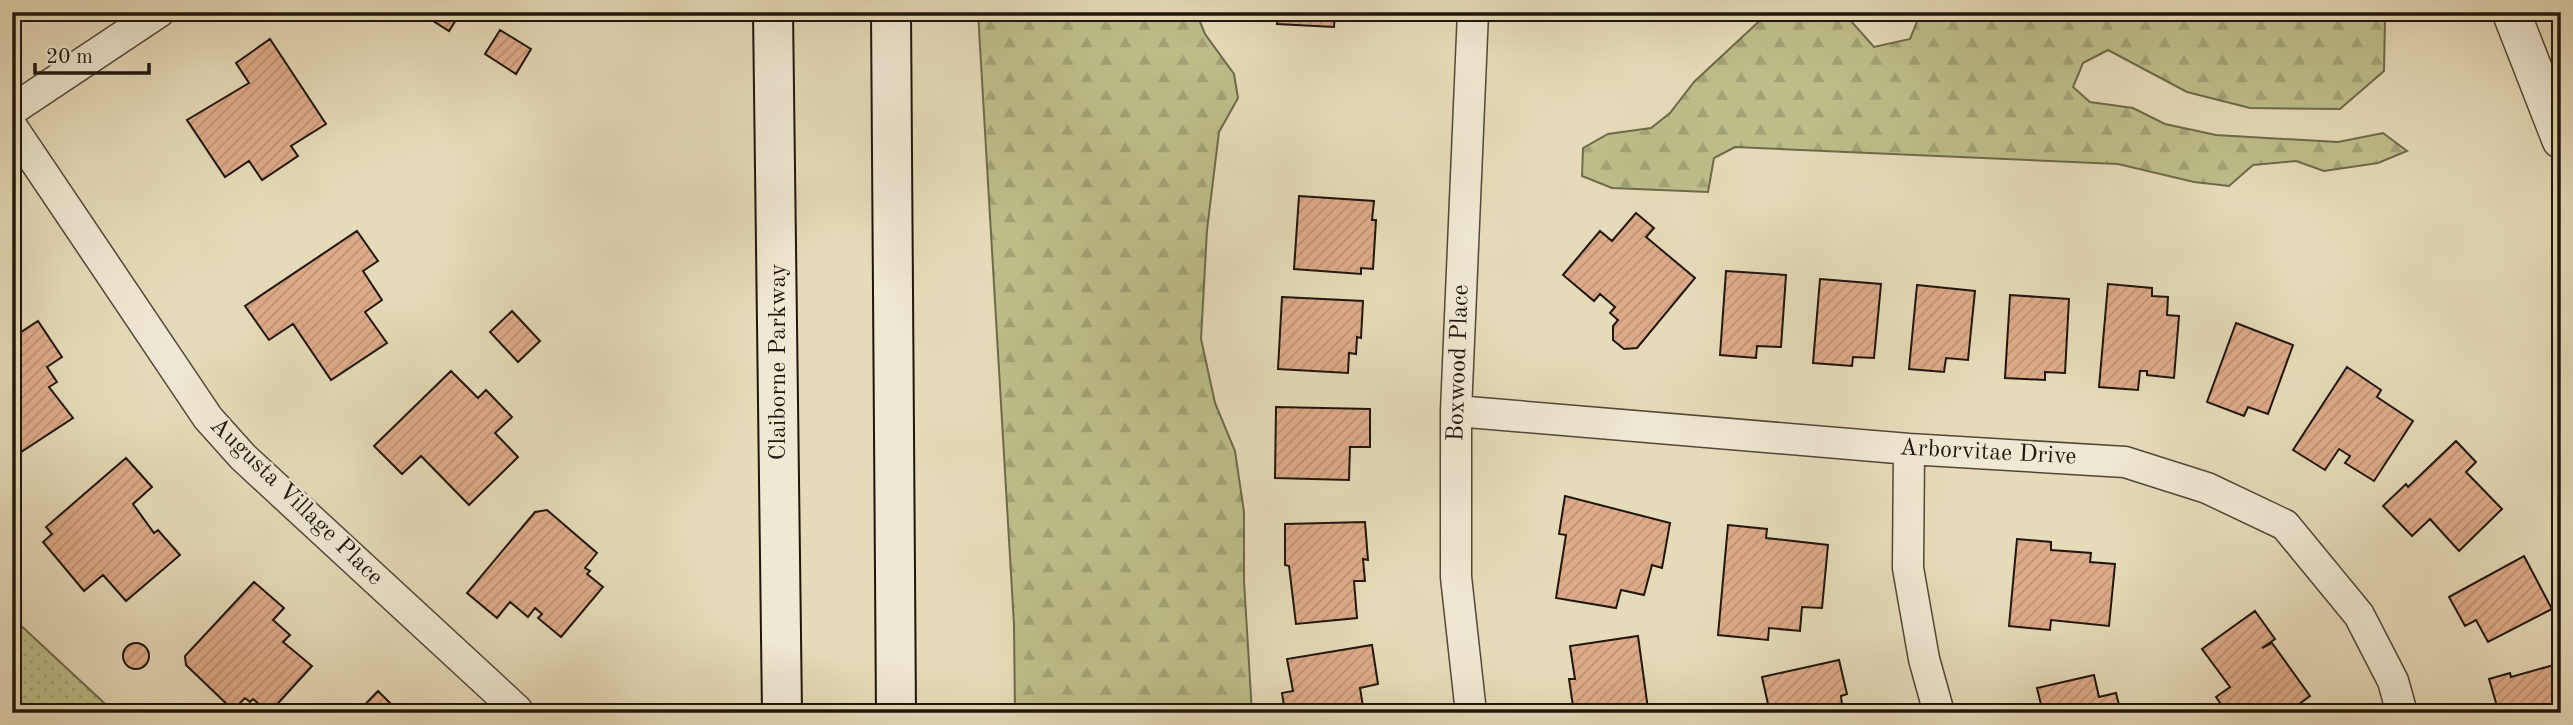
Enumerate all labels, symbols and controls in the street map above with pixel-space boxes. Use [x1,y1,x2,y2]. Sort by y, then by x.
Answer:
scale bar [35,32,149,76]
text: 20 m [46,47,93,68]
street label: Claiborne Parkway [767,263,791,461]
street label: Boxwood Place [1444,284,1474,442]
street label: Augusta Village Place [205,413,387,591]
street label: Arborvitae Drive [1899,436,2077,470]

